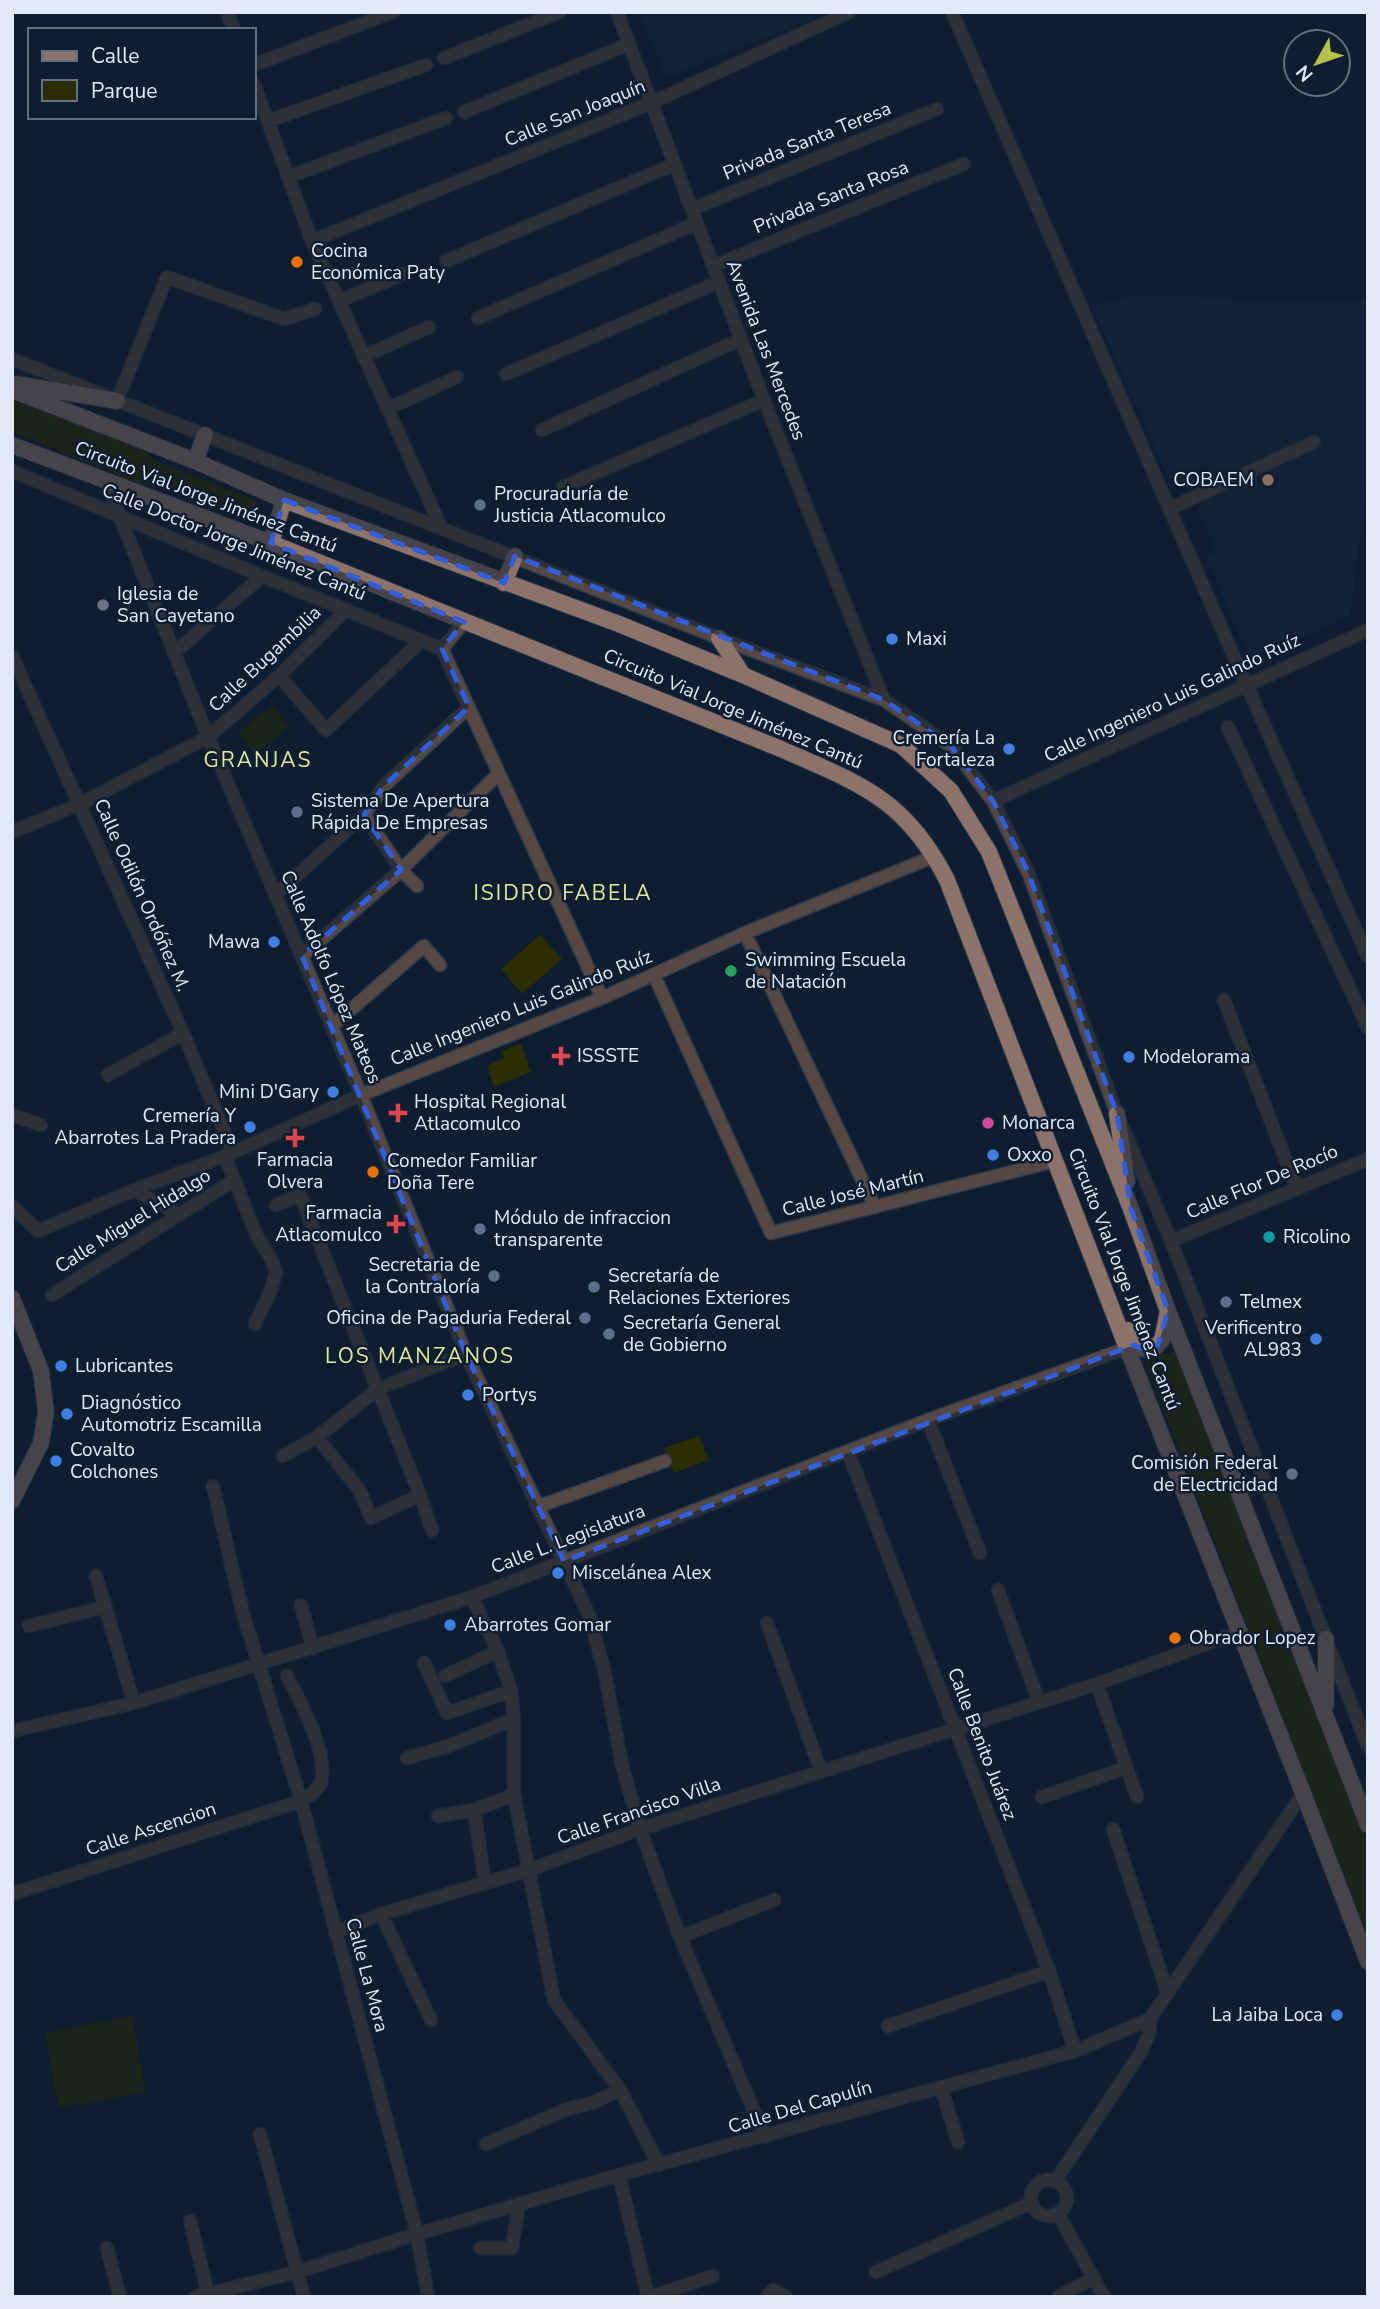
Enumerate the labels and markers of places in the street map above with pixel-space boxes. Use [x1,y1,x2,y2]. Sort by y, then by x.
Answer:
place label: Cocina Económica Paty [311,238,445,286]
marker: Cocina Económica Paty [289,254,305,270]
place label: COBAEM [1173,467,1254,493]
marker: COBAEM [1260,472,1276,488]
place label: Procuraduría de Justicia Atlacomulco [493,481,666,529]
marker: Procuraduría de Justicia Atlacomulco [472,497,488,513]
place label: Iglesia de San Cayetano [117,581,235,629]
marker: Iglesia de San Cayetano [95,597,111,613]
place label: Maxi [906,626,947,652]
marker: Maxi [884,631,900,647]
place label: Cremería La Fortaleza [893,725,995,773]
marker: Cremería La Fortaleza [1001,741,1017,757]
place label: Sistema De Apertura Rápida De Empresas [311,788,490,836]
marker: Sistema De Apertura Rápida De Empresas [289,804,305,820]
place label: Mawa [208,929,260,955]
marker: Mawa [266,934,282,950]
place label: Swimming Escuela de Natación [745,947,906,995]
marker: Swimming Escuela de Natación [723,963,739,979]
place label: ISSSTE [577,1043,639,1069]
place label: Modelorama [1143,1044,1250,1070]
marker: ISSSTE [551,1046,571,1066]
marker: Modelorama [1121,1049,1137,1065]
place label: Mini D'Gary [219,1079,319,1105]
marker: Mini D'Gary [325,1084,341,1100]
place label: Hospital Regional Atlacomulco [414,1089,566,1137]
place label: Cremería Y Abarrotes La Pradera [55,1103,237,1151]
marker: Hospital Regional Atlacomulco [388,1103,408,1123]
place label: Monarca [1002,1110,1075,1136]
marker: Monarca [980,1115,996,1131]
marker: Cremería Y Abarrotes La Pradera [242,1119,258,1135]
marker: Farmacia Olvera [287,1130,303,1146]
place label: Oxxo [1007,1142,1052,1168]
place label: Farmacia Olvera [257,1147,333,1195]
marker: Oxxo [985,1147,1001,1163]
place label: Comedor Familiar Doña Tere [387,1148,537,1196]
marker: Comedor Familiar Doña Tere [365,1164,381,1180]
place label: Farmacia Atlacomulco [275,1200,382,1248]
place label: Módulo de infraccion transparente [494,1205,671,1253]
marker: Farmacia Atlacomulco [388,1216,404,1232]
marker: Módulo de infraccion transparente [472,1221,488,1237]
place label: Ricolino [1283,1224,1351,1250]
marker: Ricolino [1261,1229,1277,1245]
place label: Secretaria de la Contraloría [365,1252,480,1300]
place label: Secretaría de Relaciones Exteriores [608,1263,790,1311]
marker: Secretaria de la Contraloría [486,1268,502,1284]
marker: Secretaría de Relaciones Exteriores [586,1279,602,1295]
place label: Telmex [1240,1289,1302,1315]
marker: Telmex [1218,1294,1234,1310]
place label: Oficina de Pagaduria Federal [326,1305,571,1331]
marker: Oficina de Pagaduria Federal [577,1310,593,1326]
place label: Secretaría General de Gobierno [623,1310,781,1358]
place label: Verificentro AL983 [1204,1315,1302,1363]
marker: Secretaría General de Gobierno [601,1326,617,1342]
marker: Verificentro AL983 [1308,1331,1324,1347]
place label: Lubricantes [75,1353,173,1379]
marker: Lubricantes [53,1358,69,1374]
place label: Portys [482,1382,537,1408]
marker: Portys [460,1387,476,1403]
place label: Diagnóstico Automotriz Escamilla [81,1390,262,1438]
marker: Diagnóstico Automotriz Escamilla [59,1406,75,1422]
place label: Covalto Colchones [70,1437,158,1485]
place label: Comisión Federal de Electricidad [1131,1450,1278,1498]
marker: Covalto Colchones [48,1453,64,1469]
marker: Comisión Federal de Electricidad [1284,1466,1300,1482]
place label: Miscelánea Alex [572,1560,711,1586]
marker: Miscelánea Alex [550,1565,566,1581]
place label: Abarrotes Gomar [464,1612,611,1638]
marker: Abarrotes Gomar [442,1617,458,1633]
place label: Obrador Lopez [1189,1625,1316,1651]
marker: Obrador Lopez [1167,1630,1183,1646]
place label: La Jaiba Loca [1211,2002,1323,2028]
marker: La Jaiba Loca [1329,2007,1345,2023]

